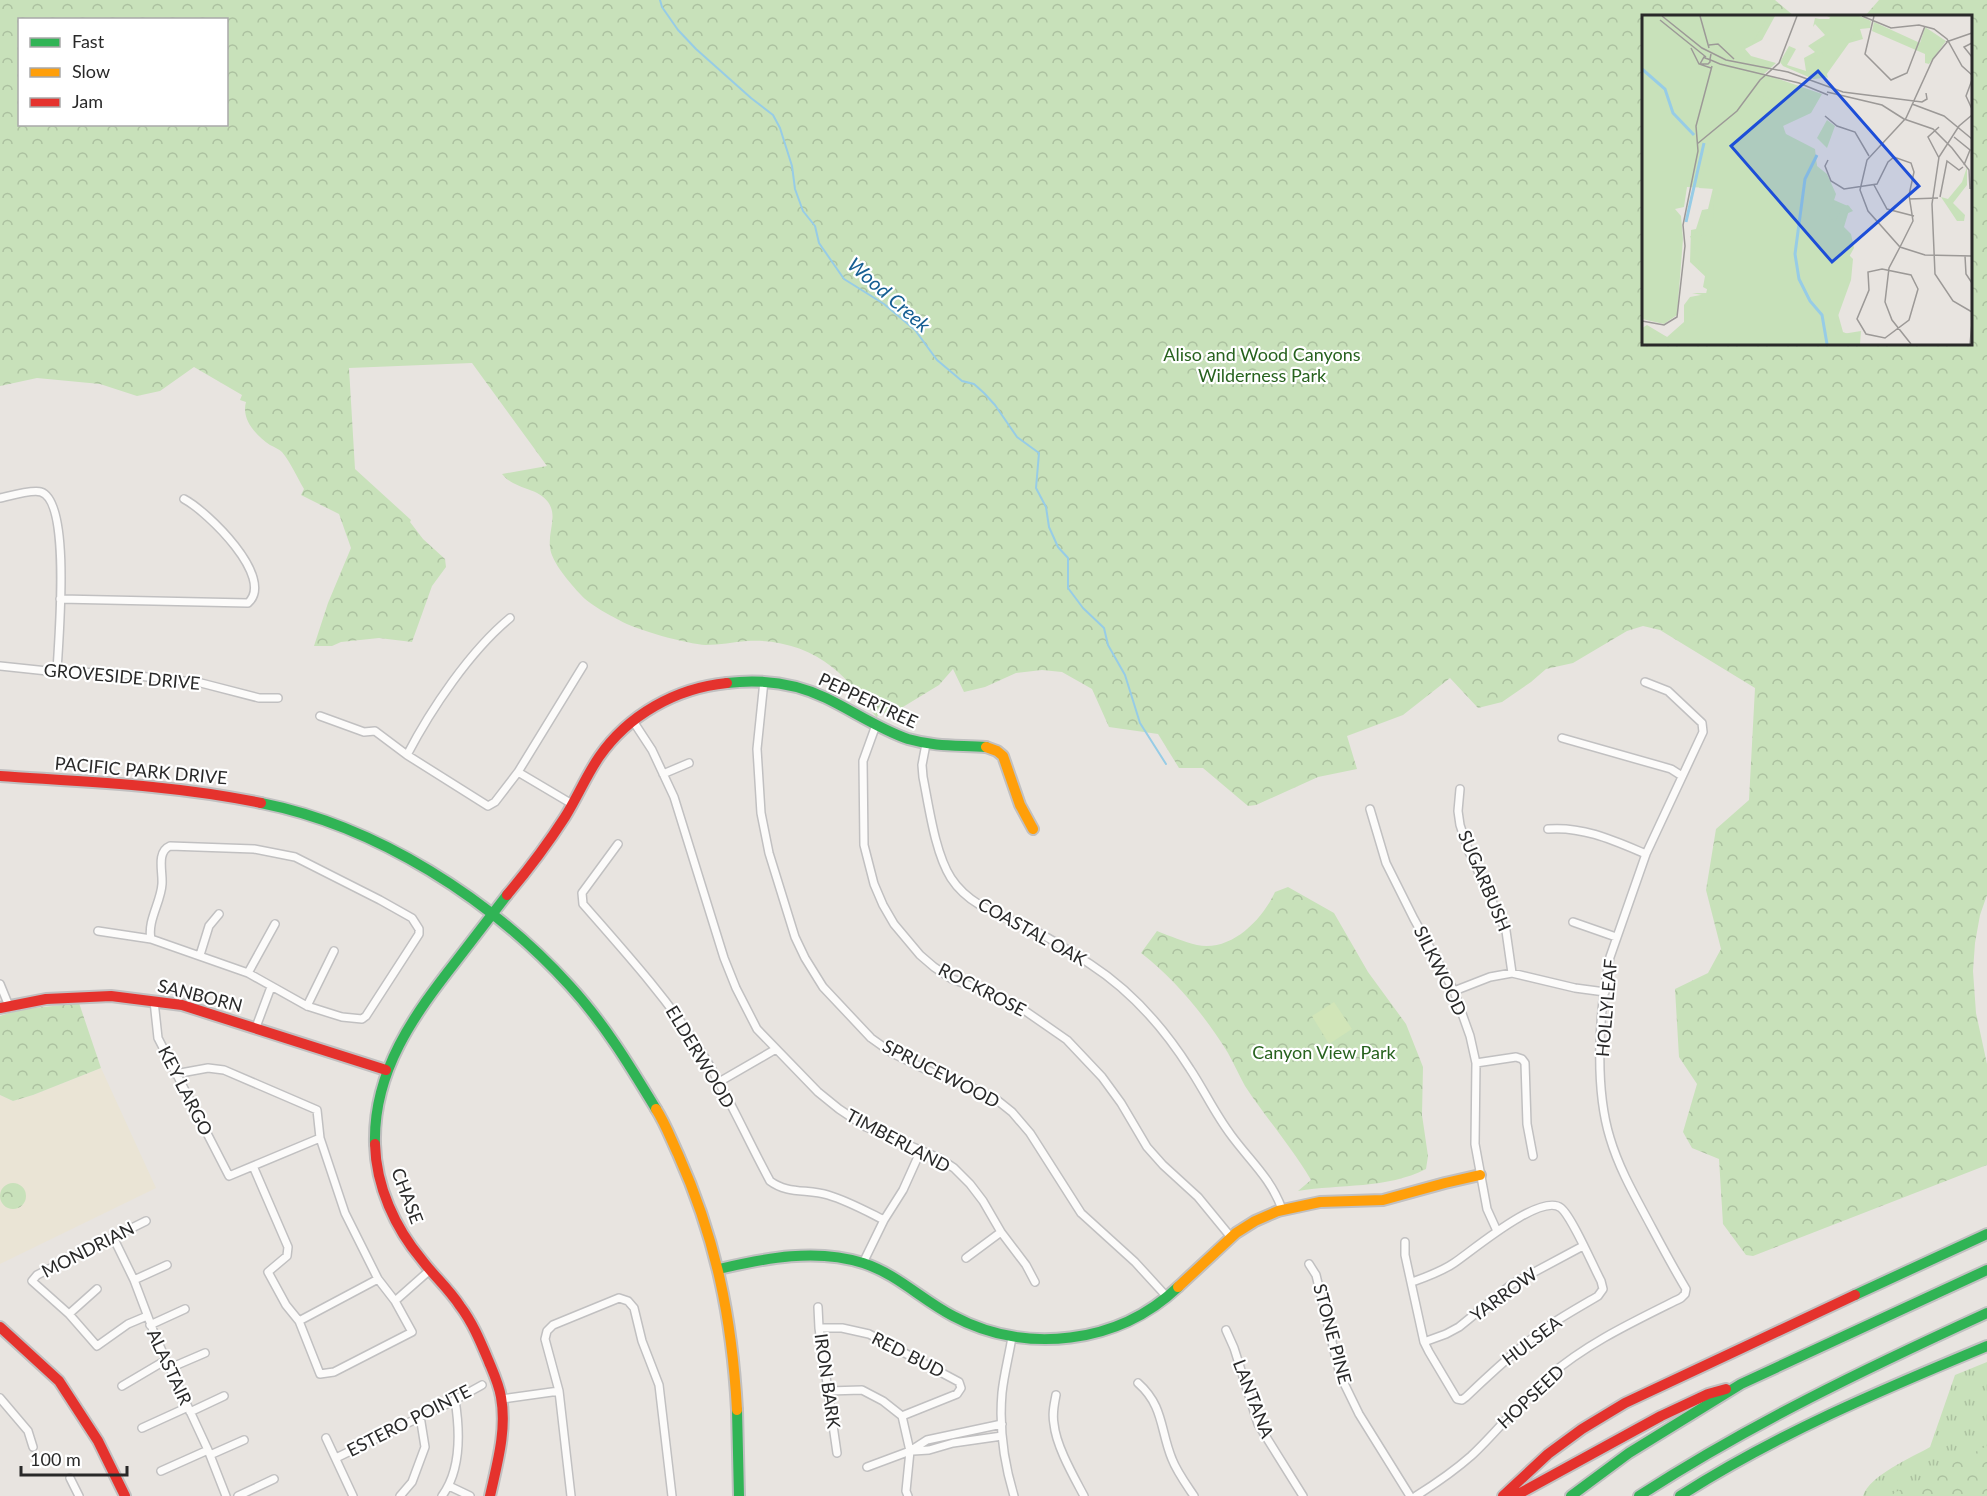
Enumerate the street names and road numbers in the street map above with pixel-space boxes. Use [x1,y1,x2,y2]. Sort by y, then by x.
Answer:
street label: GROVESIDE DRIVE [43,658,201,694]
street label: PEPPERTREE [815,668,921,733]
street label: PACIFIC PARK DRIVE [54,751,228,789]
street label: SUGARBUSH [1454,827,1516,935]
street label: COASTAL OAK [974,892,1091,970]
street label: SILKWOOD [1410,922,1472,1019]
street label: ROCKROSE [935,958,1030,1021]
street label: HOLLYLEAF [1591,958,1621,1058]
street label: SANBORN [156,974,245,1016]
street label: ELDERWOOD [662,1001,740,1112]
street label: SPRUCEWOOD [879,1034,1004,1112]
street label: KEY LARGO [154,1042,218,1139]
street label: TIMBERLAND [843,1104,954,1177]
street label: CHASE [387,1165,429,1227]
street label: MONDRIAN [38,1216,137,1282]
street label: YARROW [1466,1262,1541,1326]
street label: STONE PINE [1309,1281,1357,1386]
street label: HULSEA [1497,1310,1566,1370]
street label: ALASTAIR [143,1325,197,1409]
street label: RED BUD [868,1326,948,1382]
street label: IRON BARK [810,1332,846,1430]
street label: LANTANA [1229,1356,1279,1442]
street label: HOPSEED [1492,1360,1568,1433]
street label: ESTERO POINTE [343,1379,474,1461]

